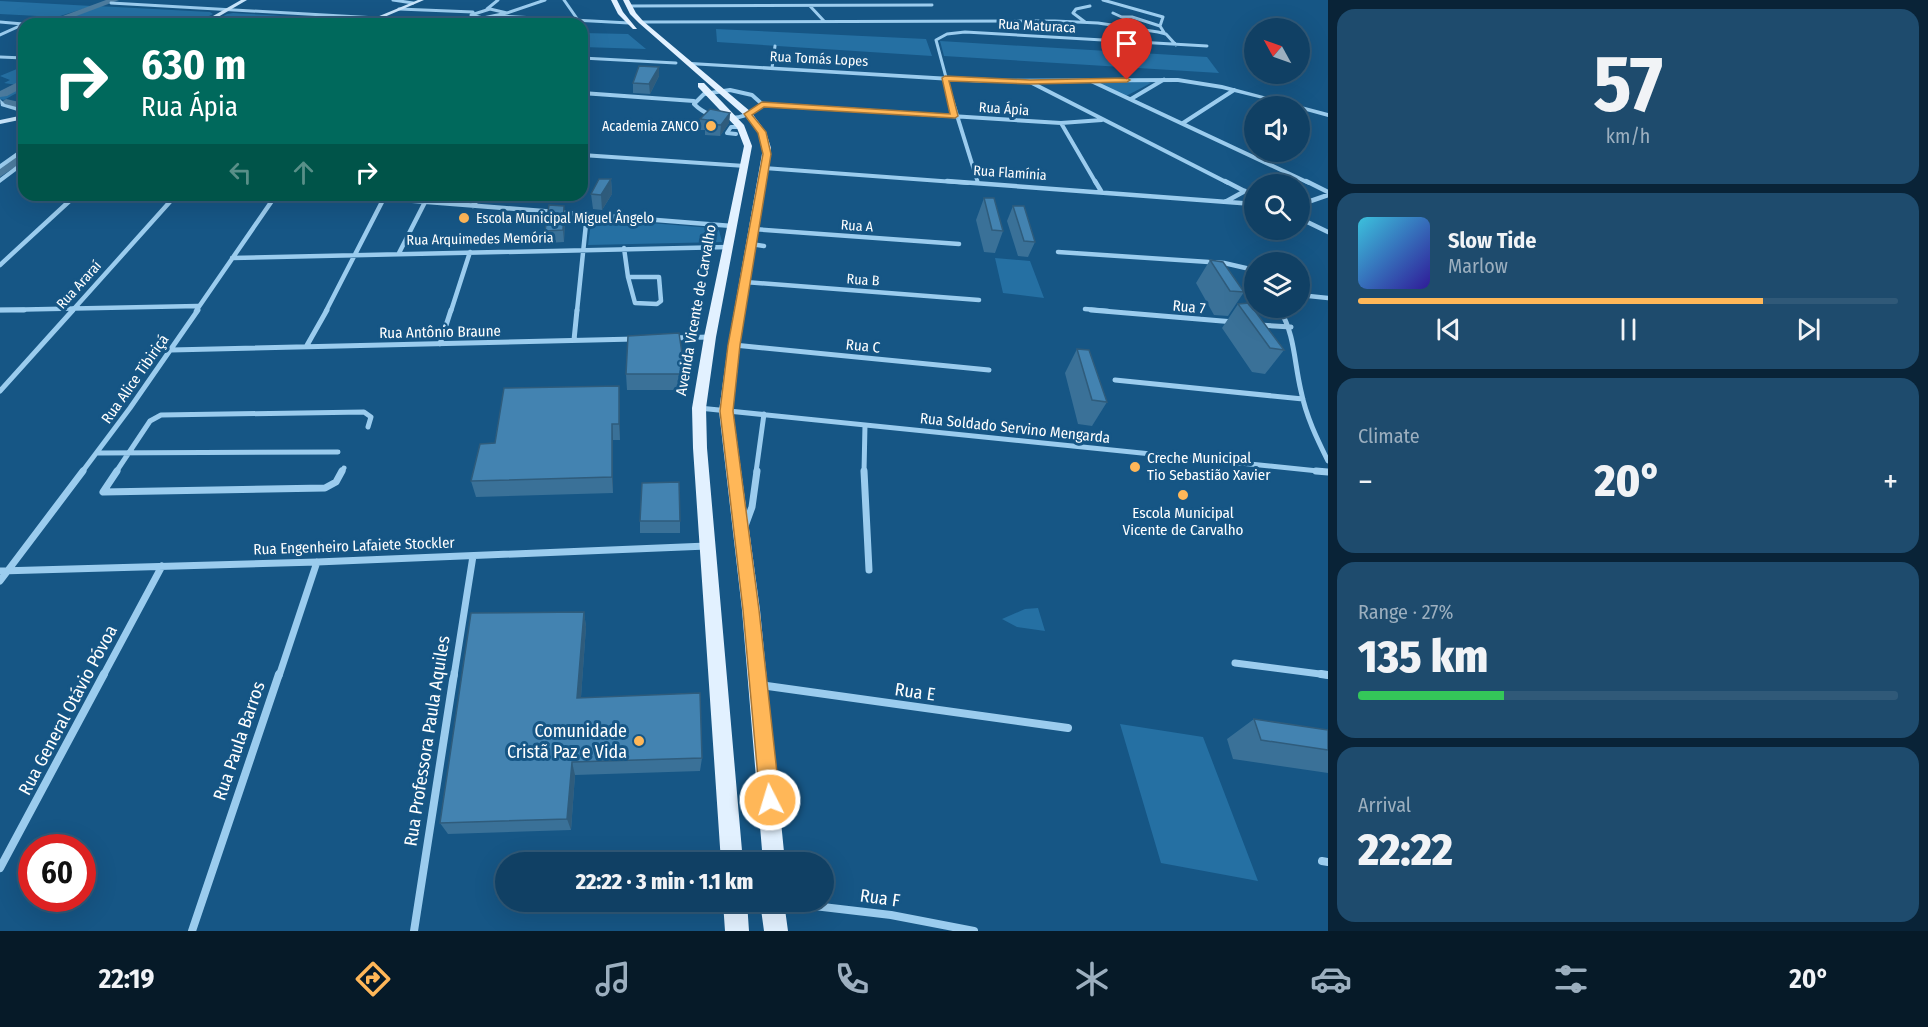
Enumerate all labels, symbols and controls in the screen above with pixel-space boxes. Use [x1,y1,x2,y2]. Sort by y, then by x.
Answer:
street label: Rua Maturaca [998,15,1076,37]
pin [1101,18,1152,80]
north arrow [1244,18,1310,84]
map controls [1244,18,1310,318]
icon: arrive [1110,27,1143,60]
text: 57 [1593,38,1663,132]
text: 630 m [141,40,246,90]
icon: right [42,42,120,120]
street label: Rua Tomás Lopes [769,48,869,70]
text: Rua Ápia [141,91,238,123]
button: sound [1244,96,1310,162]
street label: Rua Ápia [978,98,1030,119]
place label: Academia ZANCO [602,118,699,135]
marker: Academia ZANCO [704,119,718,133]
text: km/h [1606,124,1650,148]
icon: left [224,156,257,189]
icon: ahead [287,156,320,189]
icon: right [350,156,383,189]
street label: Rua Flamínia [973,162,1047,184]
button: search [1244,174,1310,240]
place label: Escola Municipal Miguel Ângelo [476,209,654,227]
marker: Escola Municipal Miguel Ângelo [457,211,471,225]
street label: Rua A [840,216,874,236]
street label: Avenida Vicente de Carvalho [672,223,720,397]
text: Slow Tide [1448,227,1536,254]
street label: Rua Arquimedes Memória [406,229,554,249]
button: layers [1244,252,1310,318]
text: Marlow [1448,254,1508,278]
street label: Rua Araraí [53,257,105,312]
street label: Rua B [846,270,880,290]
street label: Rua 7 [1172,297,1206,317]
icon: previous [1432,313,1465,346]
icon: pause [1612,313,1645,346]
icon: next [1792,313,1825,346]
street label: Rua Antônio Braune [379,322,501,342]
street label: Rua Alice Tibiriçá [98,331,172,427]
street label: Rua C [845,335,881,357]
street label: Rua Soldado Servino Mengarda [919,409,1111,447]
text: Climate [1358,424,1420,448]
place label: Creche Municipal Tio Sebastião Xavier [1147,449,1271,484]
text: 20° [1594,454,1661,508]
marker: Creche Municipal Tio Sebastião Xavier [1128,460,1142,474]
text: − [1358,462,1373,502]
text: + [1883,462,1898,502]
marker: Escola Municipal Vicente de Carvalho [1176,488,1190,502]
place label: Escola Municipal Vicente de Carvalho [1123,504,1244,539]
street label: Rua Engenheiro Lafaiete Stockler [253,533,456,559]
text: Range · 27% [1358,600,1454,624]
street label: Rua General Otávio Póvoa [14,621,122,799]
text: 135 km [1358,630,1488,684]
street label: Rua Professora Paula Aquiles [399,634,455,848]
street label: Rua Paula Barros [208,678,270,803]
street label: Rua E [893,678,937,706]
place label: Comunidade Cristã Paz e Vida [507,720,627,763]
marker: Comunidade Cristã Paz e Vida [632,734,646,748]
position arrow [738,768,802,832]
text: Arrival [1358,793,1411,817]
text: 22:22 [1358,823,1453,877]
speed limit sign: 60 [18,834,96,912]
text: 22:22 · 3 min · 1.1 km [576,868,753,895]
street label: Rua F [859,884,902,912]
icon: directions [352,958,394,1000]
icon: music [592,958,634,1000]
icon: phone [831,958,873,1000]
icon: climate [1071,958,1113,1000]
icon: car [1310,958,1352,1000]
icon: filters [1550,958,1592,1000]
text: 22:19 [99,963,154,995]
text: 20° [1789,963,1829,995]

